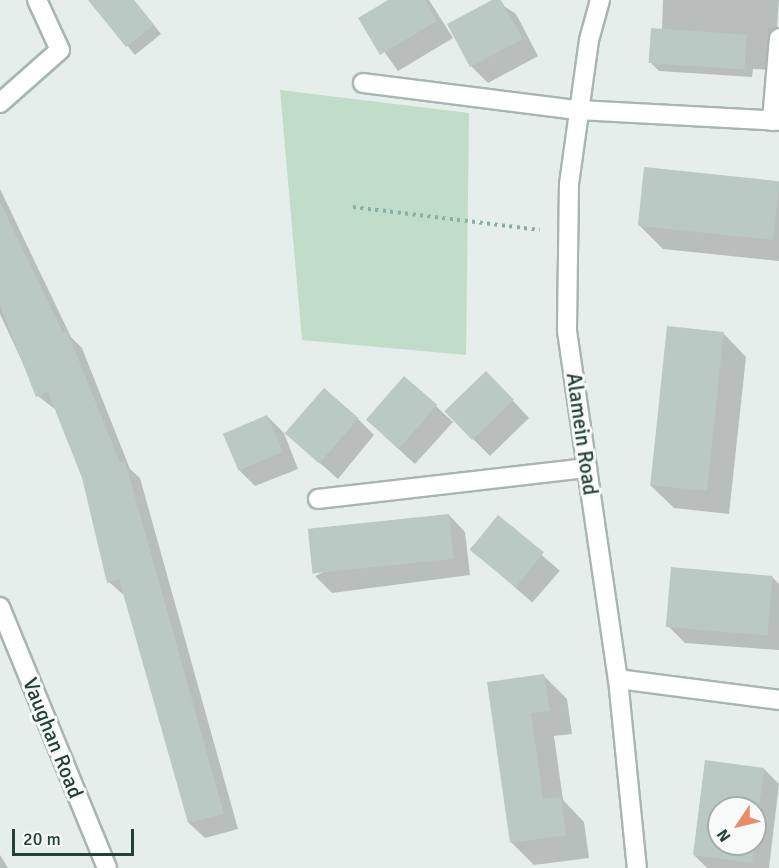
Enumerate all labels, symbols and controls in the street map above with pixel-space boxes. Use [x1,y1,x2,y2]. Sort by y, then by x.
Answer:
street label: Alamein Road [561,371,603,497]
street label: Vaughan Road [17,674,89,802]
north arrow [707,796,767,856]
scale bar [15,817,136,855]
text: N [713,825,735,845]
text: 20 m [23,828,61,850]

